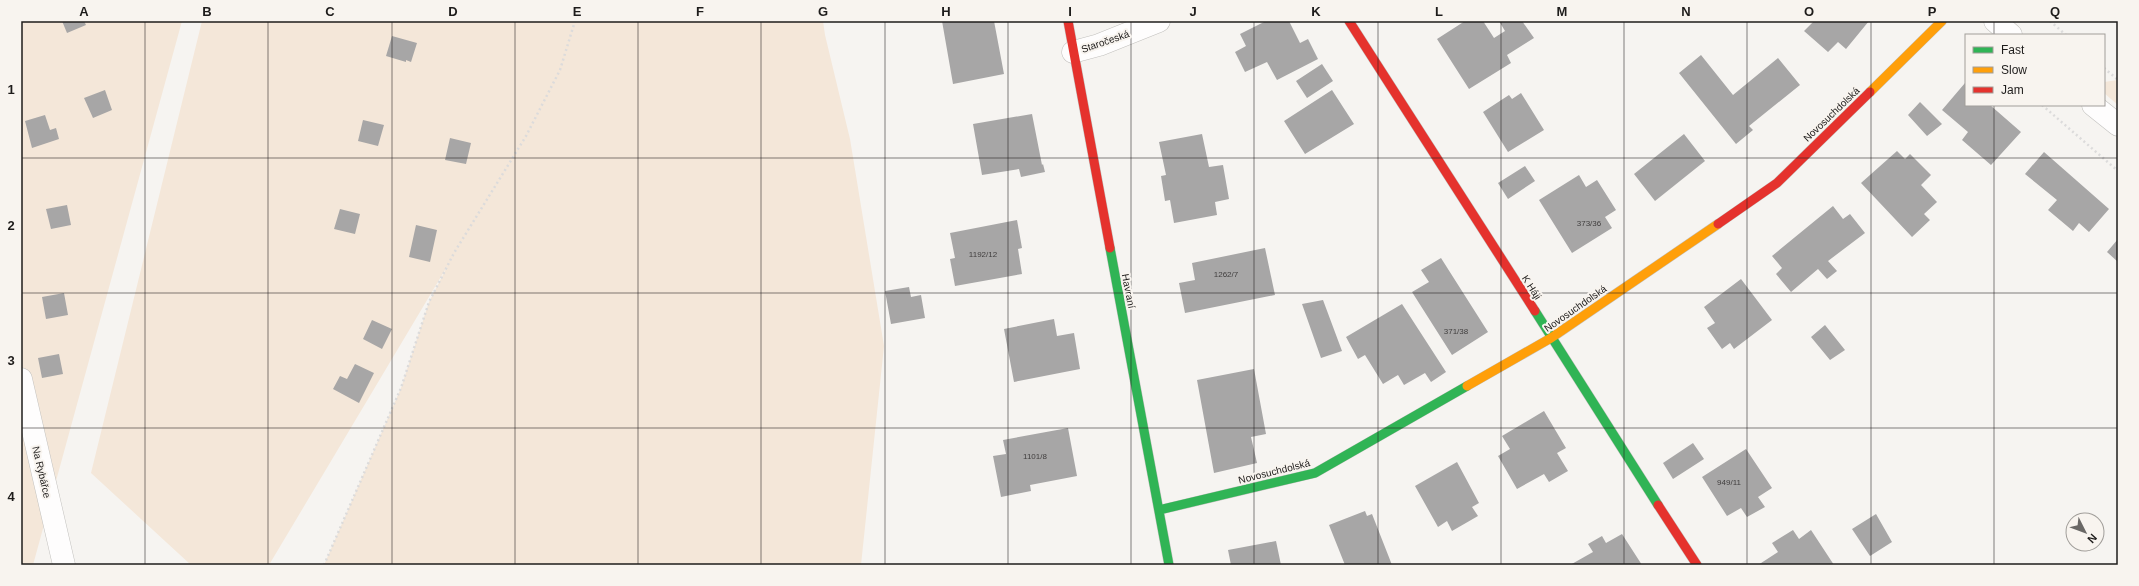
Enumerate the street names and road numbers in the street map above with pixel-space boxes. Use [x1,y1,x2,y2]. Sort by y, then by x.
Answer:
street label: Staročeská [1080,28,1131,55]
street label: Novosuchdolská [1801,85,1862,144]
street label: Havraní [1120,273,1137,310]
street label: K Háji [1520,273,1543,301]
street label: Novosuchdolská [1542,283,1609,334]
street label: Na Rybářce [30,445,53,499]
street label: Novosuchdolská [1237,457,1311,486]

